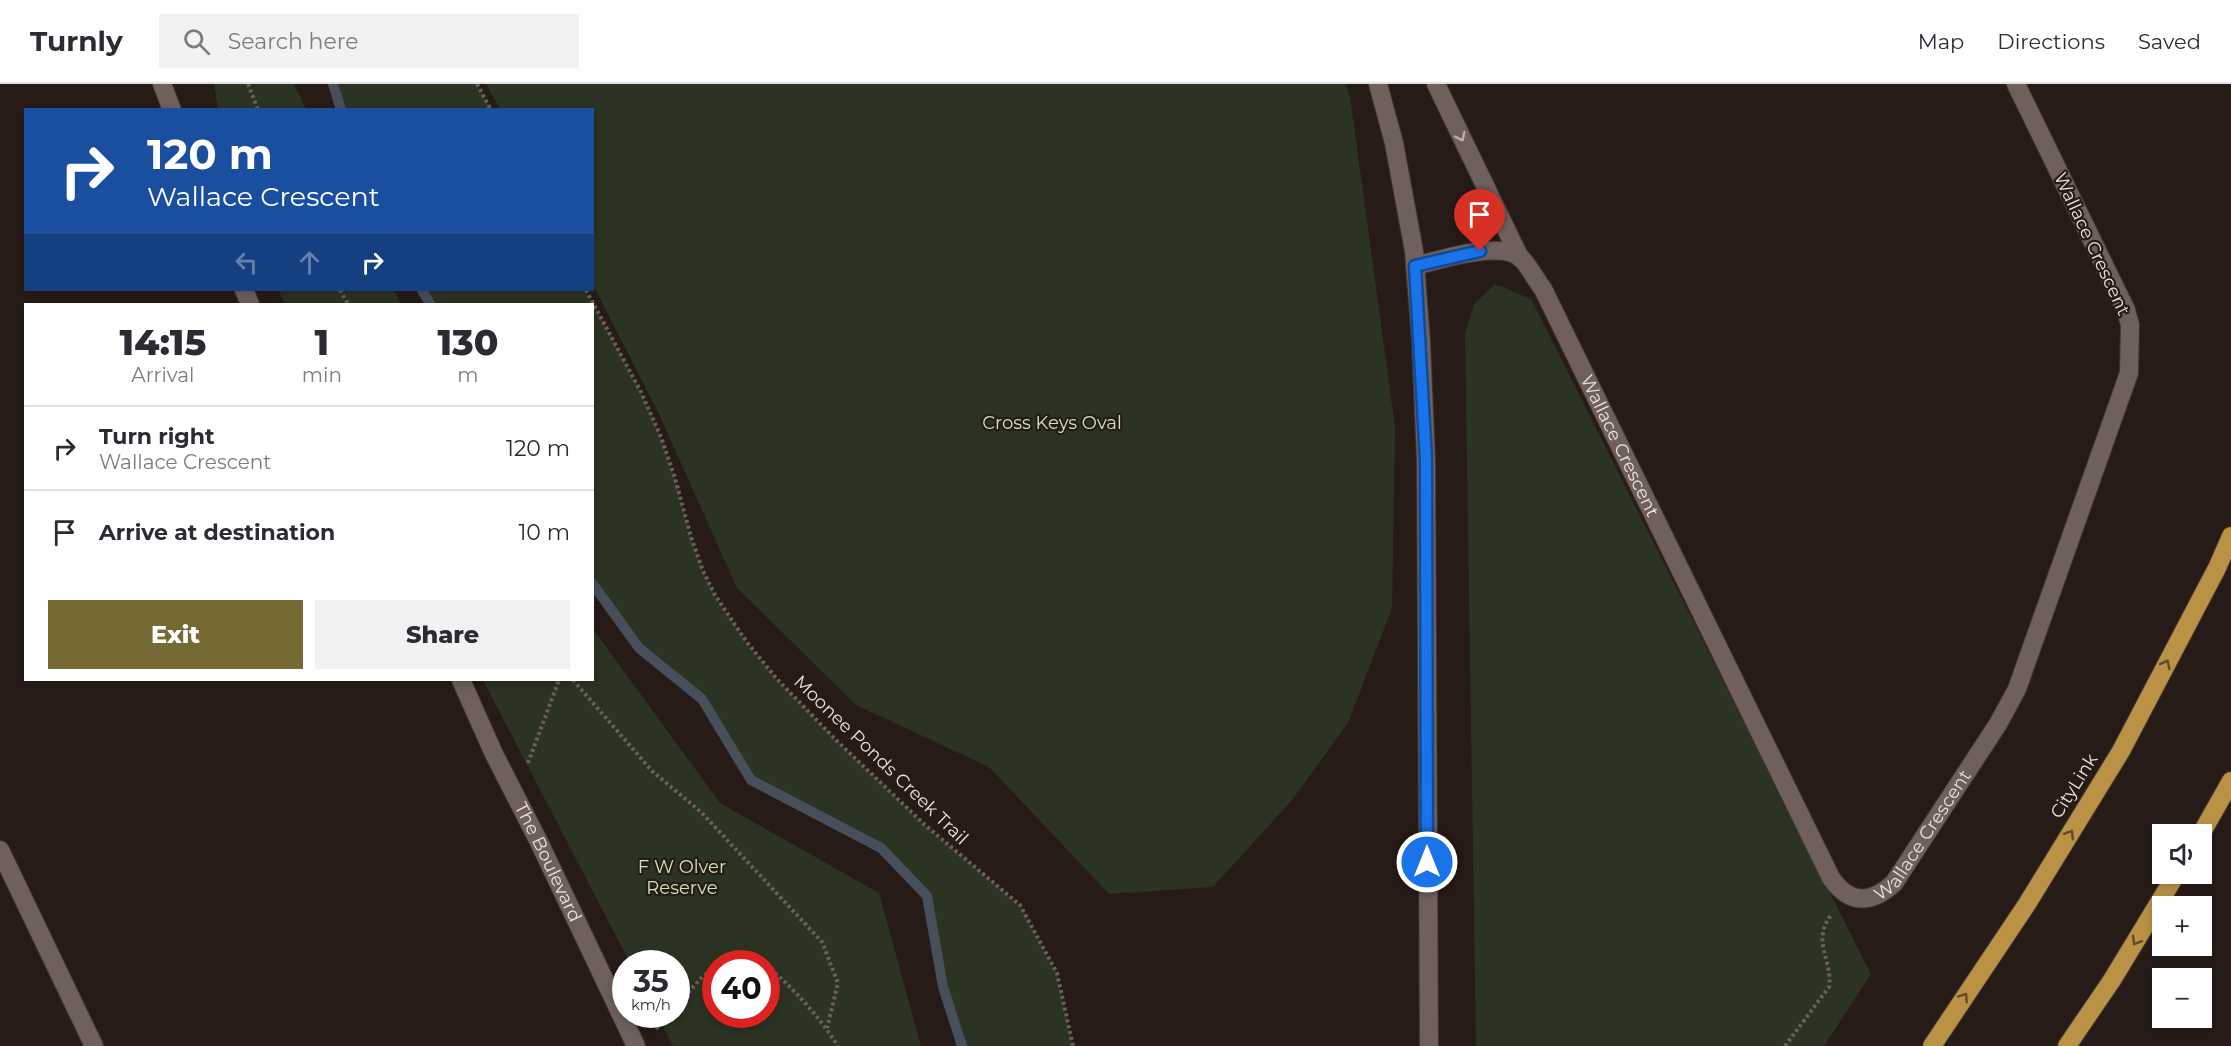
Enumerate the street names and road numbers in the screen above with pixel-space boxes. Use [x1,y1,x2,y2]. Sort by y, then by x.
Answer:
street label: Wallace Crescent [2049,169,2135,319]
street label: Wallace Crescent [1576,371,1664,521]
street label: Moonee Ponds Creek Trail [789,671,973,849]
street label: CityLink [2046,749,2103,822]
street label: Wallace Crescent [1870,766,1976,905]
street label: The Boulevard [510,799,586,925]

